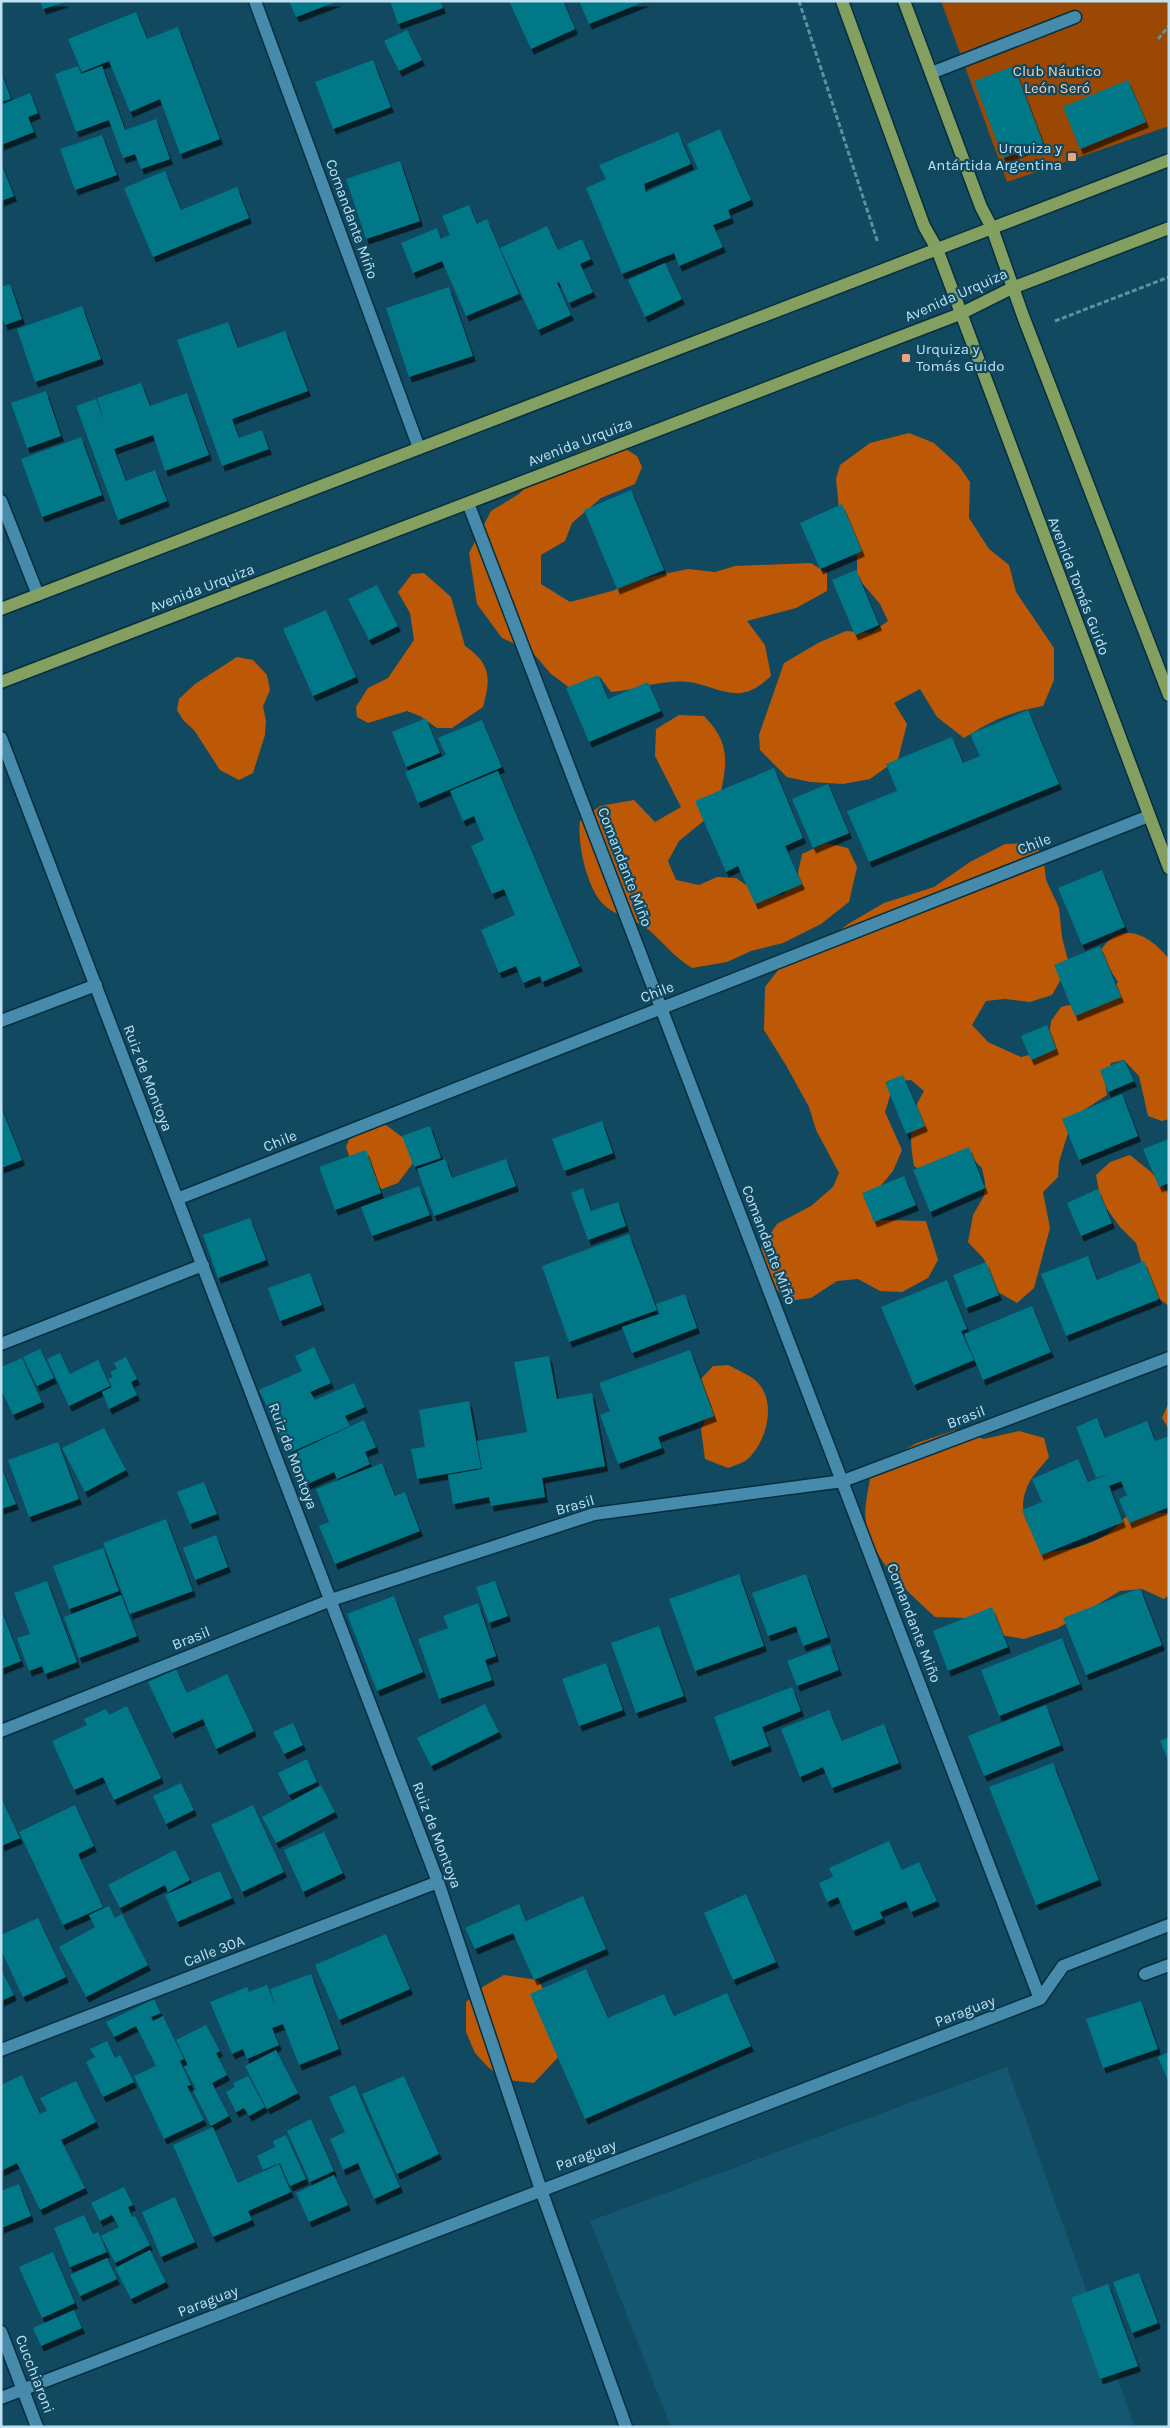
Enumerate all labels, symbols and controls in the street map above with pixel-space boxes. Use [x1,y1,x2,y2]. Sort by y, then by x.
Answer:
park label: Club Náutico León Seró [1013,62,1101,97]
place label: Urquiza y Antártida Argentina [928,139,1062,174]
marker: Urquiza y Antártida Argentina [1066,151,1078,163]
street label: Comandante Miño [322,157,382,281]
street label: Avenida Urquiza [902,264,1010,326]
place label: Urquiza y Tomás Guido [916,340,1005,375]
marker: Urquiza y Tomás Guido [900,352,912,364]
street label: Avenida Urquiza [525,414,635,470]
street label: Avenida Tomás Guido [1044,514,1114,658]
street label: Avenida Urquiza [147,560,257,616]
street label: Comandante Miño [594,805,656,929]
street label: Chile [1015,829,1053,859]
street label: Chile [638,977,676,1007]
street label: Ruiz de Montoya [119,1022,177,1134]
street label: Chile [261,1126,299,1156]
street label: Comandante Miño [738,1183,800,1307]
street label: Ruiz de Montoya [264,1400,322,1512]
street label: Brasil [944,1402,988,1432]
street label: Brasil [554,1491,596,1519]
street label: Comandante Miño [883,1561,945,1685]
street label: Brasil [169,1622,213,1654]
street label: Ruiz de Montoya [408,1779,466,1891]
street label: Calle 30A [181,1931,247,1971]
street label: Paraguay [932,1991,998,2031]
street label: Paraguay [553,2135,619,2175]
street label: Paraguay [175,2281,241,2321]
street label: Cucchiaroni [12,2332,58,2416]

